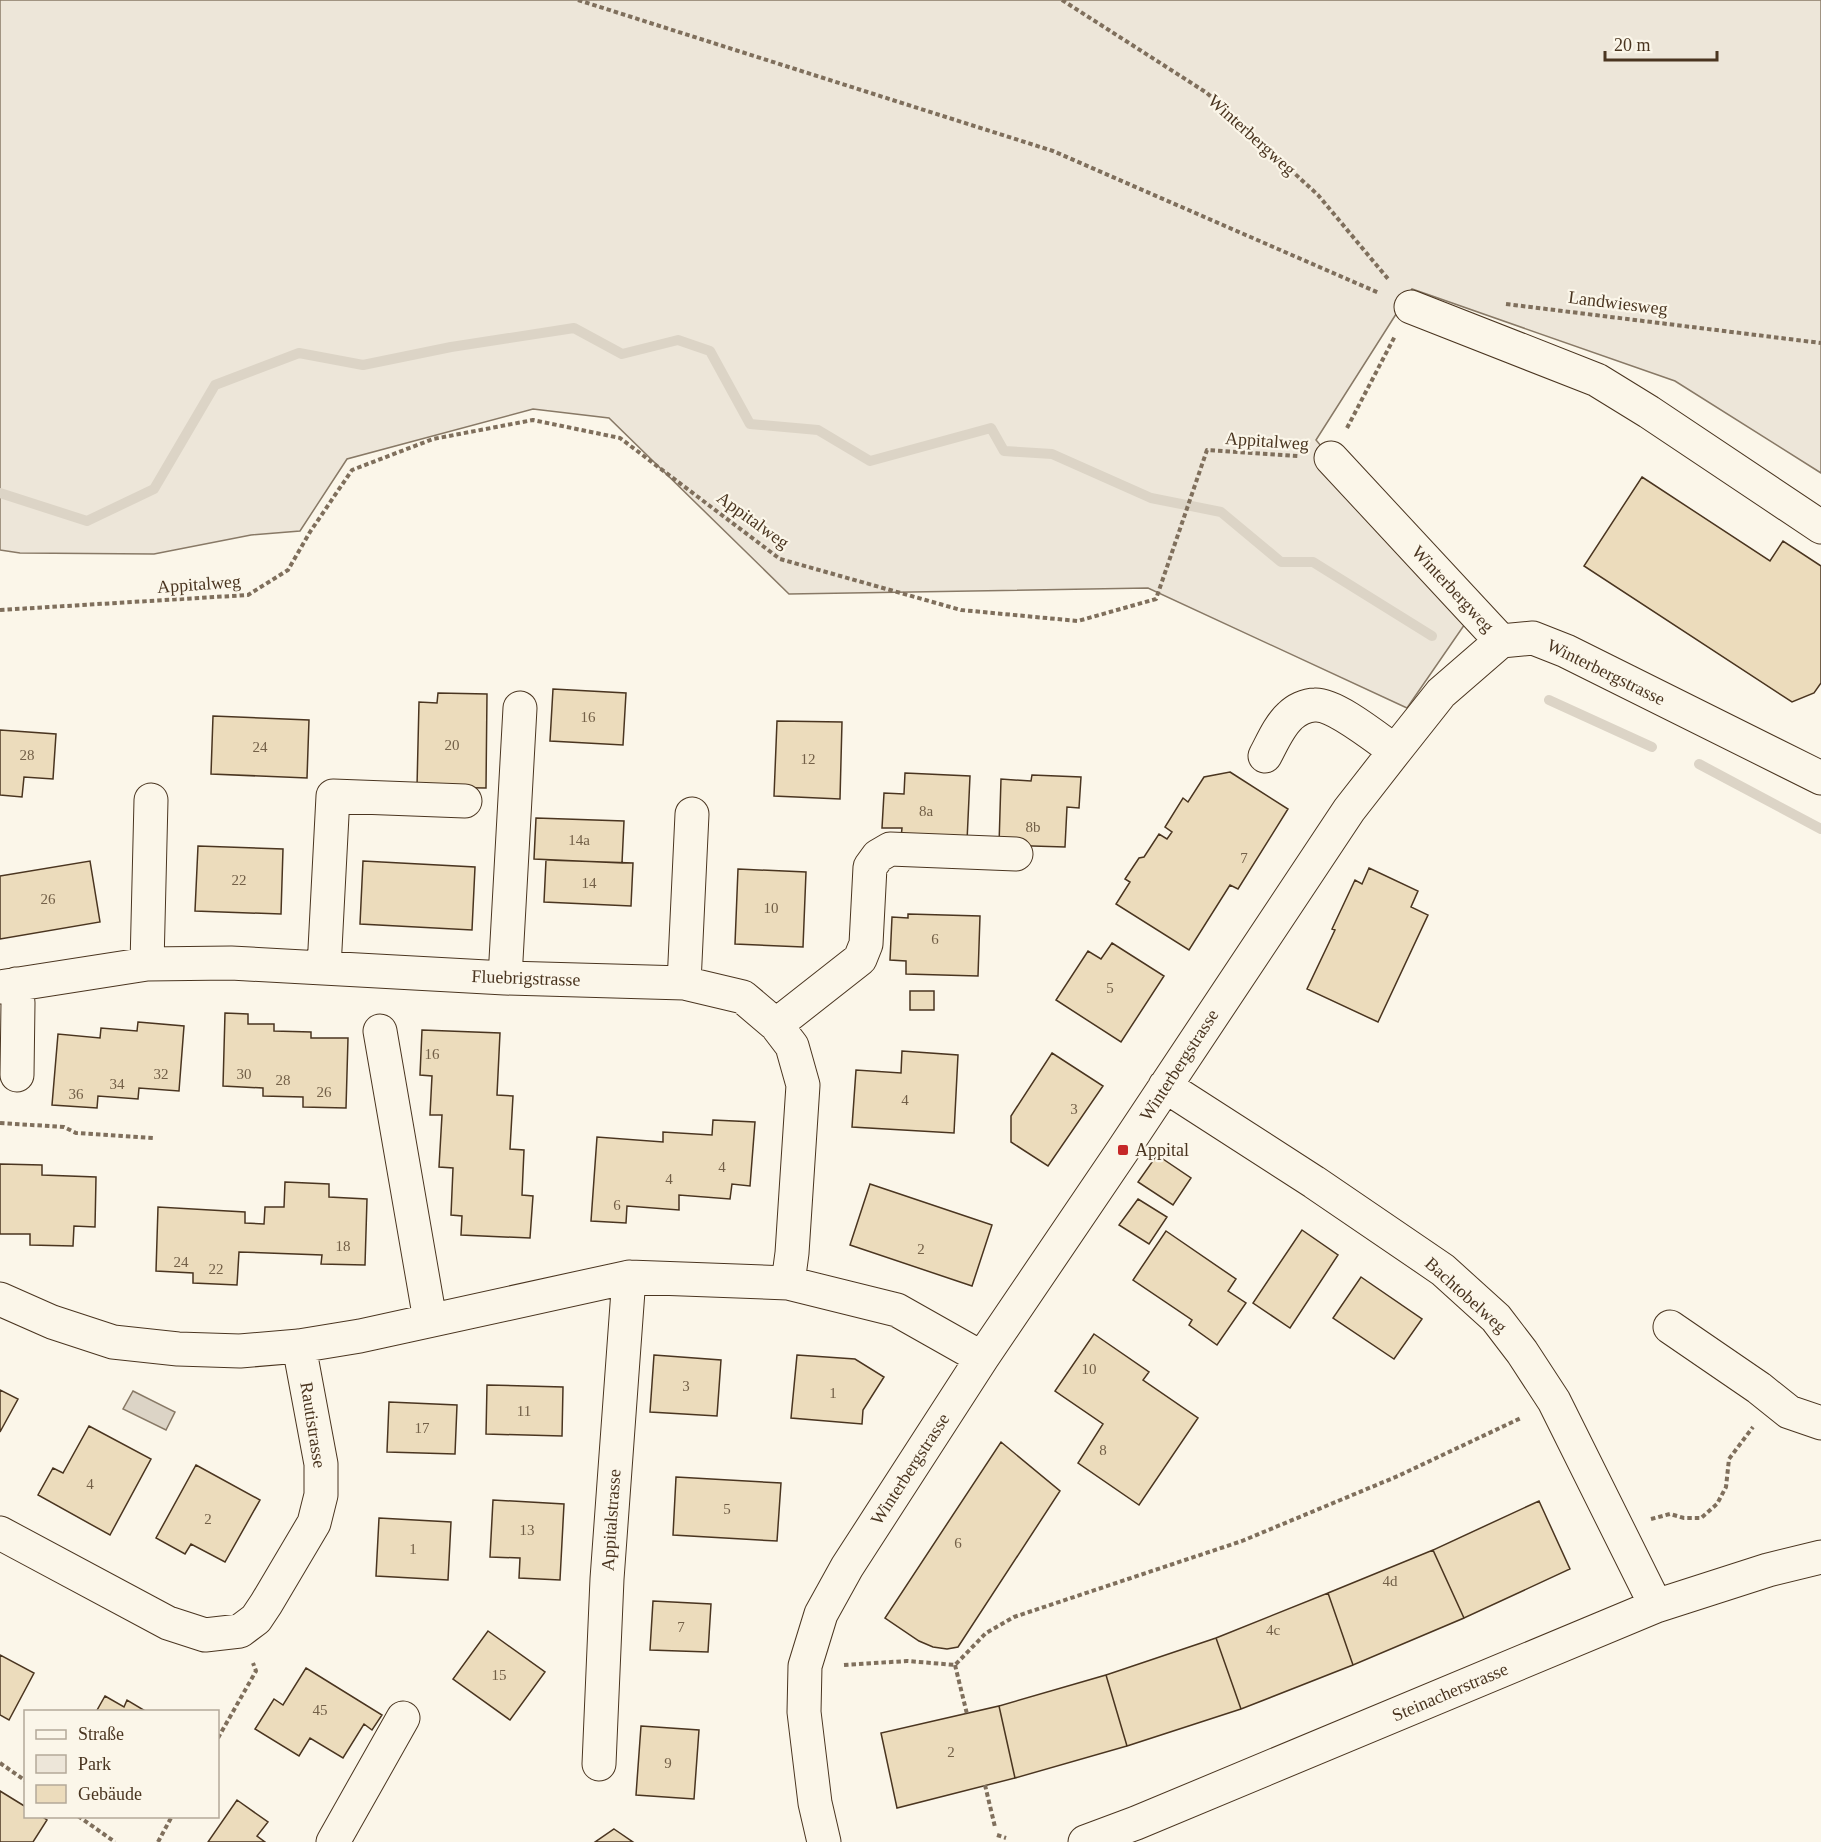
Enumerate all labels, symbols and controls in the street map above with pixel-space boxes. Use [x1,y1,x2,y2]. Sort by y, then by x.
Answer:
scale bar [1605,24,1718,62]
text: 20 m [1614,35,1651,55]
street label: Winterbergweg [1204,90,1300,180]
street label: Landwiesweg [1567,287,1669,319]
street label: Appitalweg [1224,428,1310,454]
street label: Appitalweg [713,487,793,553]
street label: Winterbergweg [1408,542,1498,636]
street label: Appitalweg [156,571,242,597]
street label: Winterbergstrasse [1544,635,1668,709]
house number: 16 [581,709,596,725]
house number: 20 [445,737,460,753]
house number: 24 [253,739,268,755]
house number: 28 [20,747,35,763]
house number: 12 [801,751,816,767]
house number: 8a [919,803,933,819]
house number: 8b [1026,819,1041,835]
house number: 14a [568,832,590,848]
house number: 7 [1240,850,1248,866]
house number: 22 [232,872,247,888]
house number: 14 [582,875,597,891]
house number: 26 [41,891,56,907]
house number: 10 [764,900,779,916]
house number: 6 [931,931,939,947]
street label: Fluebrigstrasse [471,966,581,990]
house number: 5 [1106,980,1114,996]
street label: Winterbergstrasse [1136,1005,1222,1125]
house number: 16 [425,1046,440,1062]
house number: 32 [154,1066,169,1082]
house number: 30 [237,1066,252,1082]
house number: 28 [276,1072,291,1088]
house number: 34 [110,1076,125,1092]
house number: 26 [317,1084,332,1100]
house number: 36 [69,1086,84,1102]
house number: 4 [901,1092,909,1108]
house number: 3 [1070,1101,1078,1117]
place label: Appital [1135,1140,1189,1160]
marker: Appital [1116,1143,1130,1157]
house number: 4 [718,1159,726,1175]
house number: 4 [665,1171,673,1187]
house number: 6 [613,1197,621,1213]
house number: 18 [336,1238,351,1254]
house number: 2 [917,1241,925,1257]
street label: Bachtobelweg [1421,1253,1511,1337]
house number: 24 [174,1254,189,1270]
house number: 22 [209,1261,224,1277]
house number: 10 [1082,1361,1097,1377]
house number: 3 [682,1378,690,1394]
street label: Rautistrasse [296,1380,330,1470]
house number: 1 [829,1385,837,1401]
house number: 11 [517,1403,531,1419]
street label: Winterbergstrasse [867,1409,953,1529]
house number: 17 [415,1420,430,1436]
house number: 8 [1099,1442,1107,1458]
street label: Appitalstrasse [597,1468,625,1572]
house number: 4 [86,1476,94,1492]
house number: 5 [723,1501,731,1517]
house number: 2 [204,1511,212,1527]
house number: 13 [520,1522,535,1538]
house number: 6 [954,1535,962,1551]
house number: 1 [409,1541,417,1557]
house number: 4d [1383,1573,1398,1589]
house number: 7 [677,1619,685,1635]
house number: 4c [1266,1622,1280,1638]
street label: Steinacherstrasse [1389,1659,1511,1725]
house number: 15 [492,1667,507,1683]
house number: 45 [313,1702,328,1718]
legend [24,1710,219,1818]
text: Straße [78,1724,124,1744]
house number: 2 [947,1744,955,1760]
text: Park [78,1754,111,1774]
house number: 9 [664,1755,672,1771]
text: Gebäude [78,1784,142,1804]

